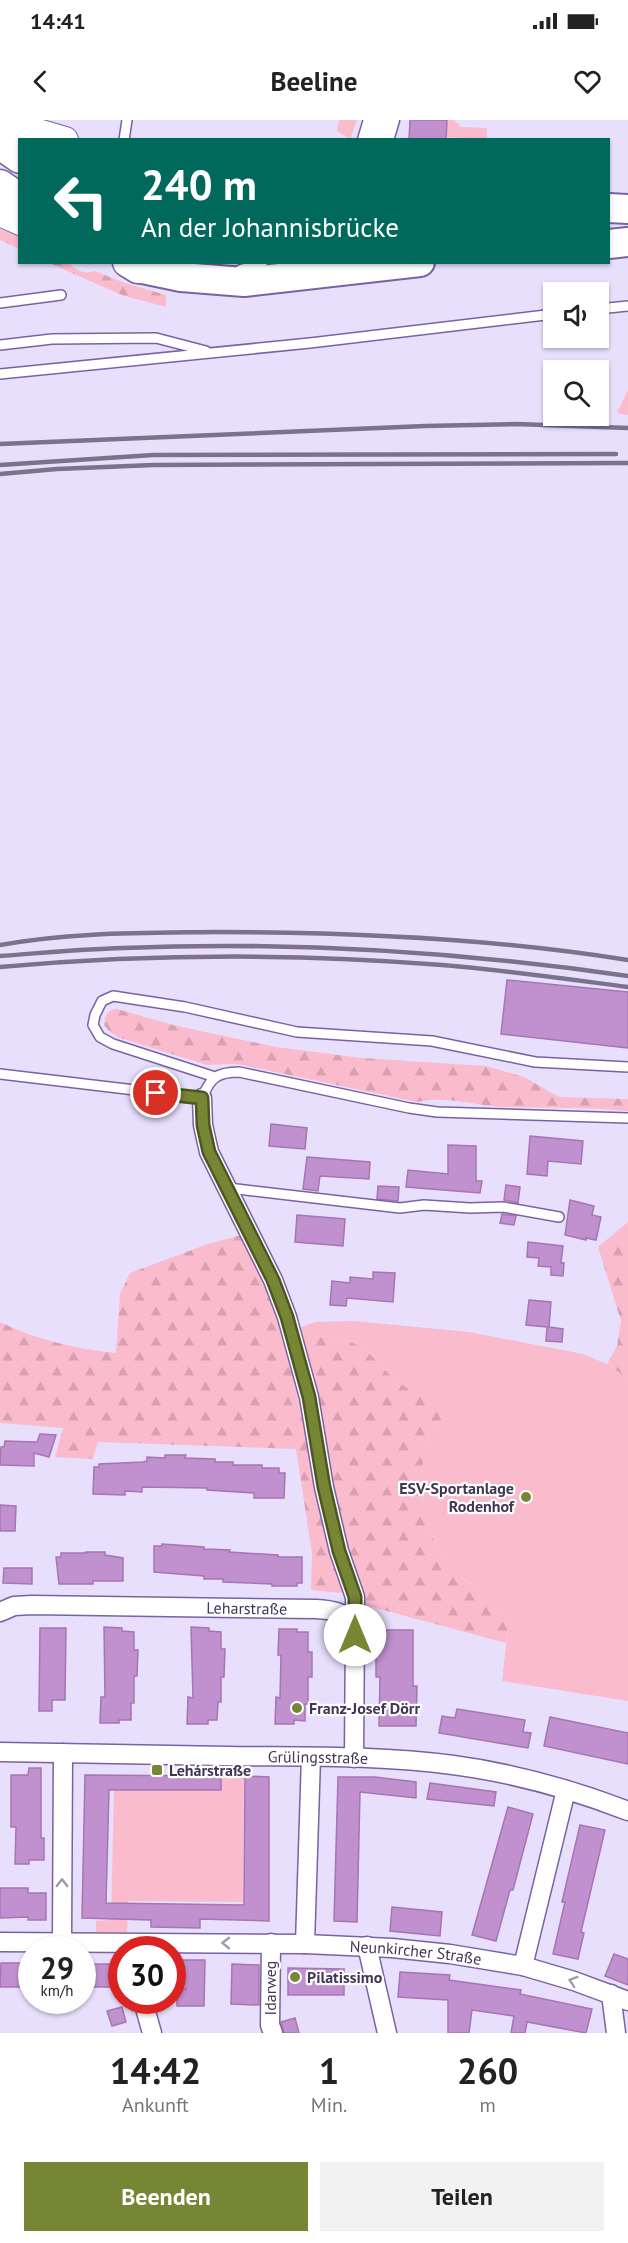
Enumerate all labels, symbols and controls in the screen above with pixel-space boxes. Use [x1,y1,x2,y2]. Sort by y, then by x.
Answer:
text: 14:41 [30,7,86,35]
text: Beeline [271,64,357,98]
icon: back [24,65,57,98]
icon: heart [571,65,604,98]
text: 240 m [141,157,257,212]
icon: left [42,162,120,240]
text: An der Johannisbrücke [141,210,399,244]
map controls [543,282,609,426]
button: sound [543,282,609,348]
button: search [543,360,609,426]
pin [130,1067,181,1118]
icon: arrive [139,1076,172,1109]
place label: ESV-Sportanlage Rodenhof [399,1478,515,1516]
marker: ESV-Sportanlage Rodenhof [519,1490,533,1504]
street label: Leharstraße [206,1597,287,1619]
position arrow [323,1603,387,1667]
place label: Franz-Josef Dörr [309,1698,420,1718]
marker: Franz-Josef Dörr [290,1701,304,1715]
street label: Grülingsstraße [268,1746,368,1768]
place label: Lehárstraße [169,1760,251,1780]
marker: Lehárstraße [150,1763,164,1777]
one-way arrow [56,1878,68,1887]
speed limit sign: 30 [108,1936,186,2014]
street label: Neunkircher Straße [349,1936,483,1969]
one-way arrow [221,1937,230,1949]
text: 29 [40,1948,74,1987]
street label: Idarweg [260,1961,280,2015]
place label: Pilatissimo [307,1967,383,1987]
marker: Pilatissimo [288,1970,302,1984]
one-way arrow [568,1976,579,1988]
text: km/h [41,1981,73,2000]
text: 14:42 [110,2047,201,2094]
text: 1 [319,2047,339,2094]
text: 260 [457,2047,518,2094]
text: Ankunft [122,2092,189,2118]
text: Min. [311,2092,347,2118]
text: m [480,2092,496,2118]
button: Beenden [24,2162,308,2231]
button: Teilen [320,2162,604,2231]

